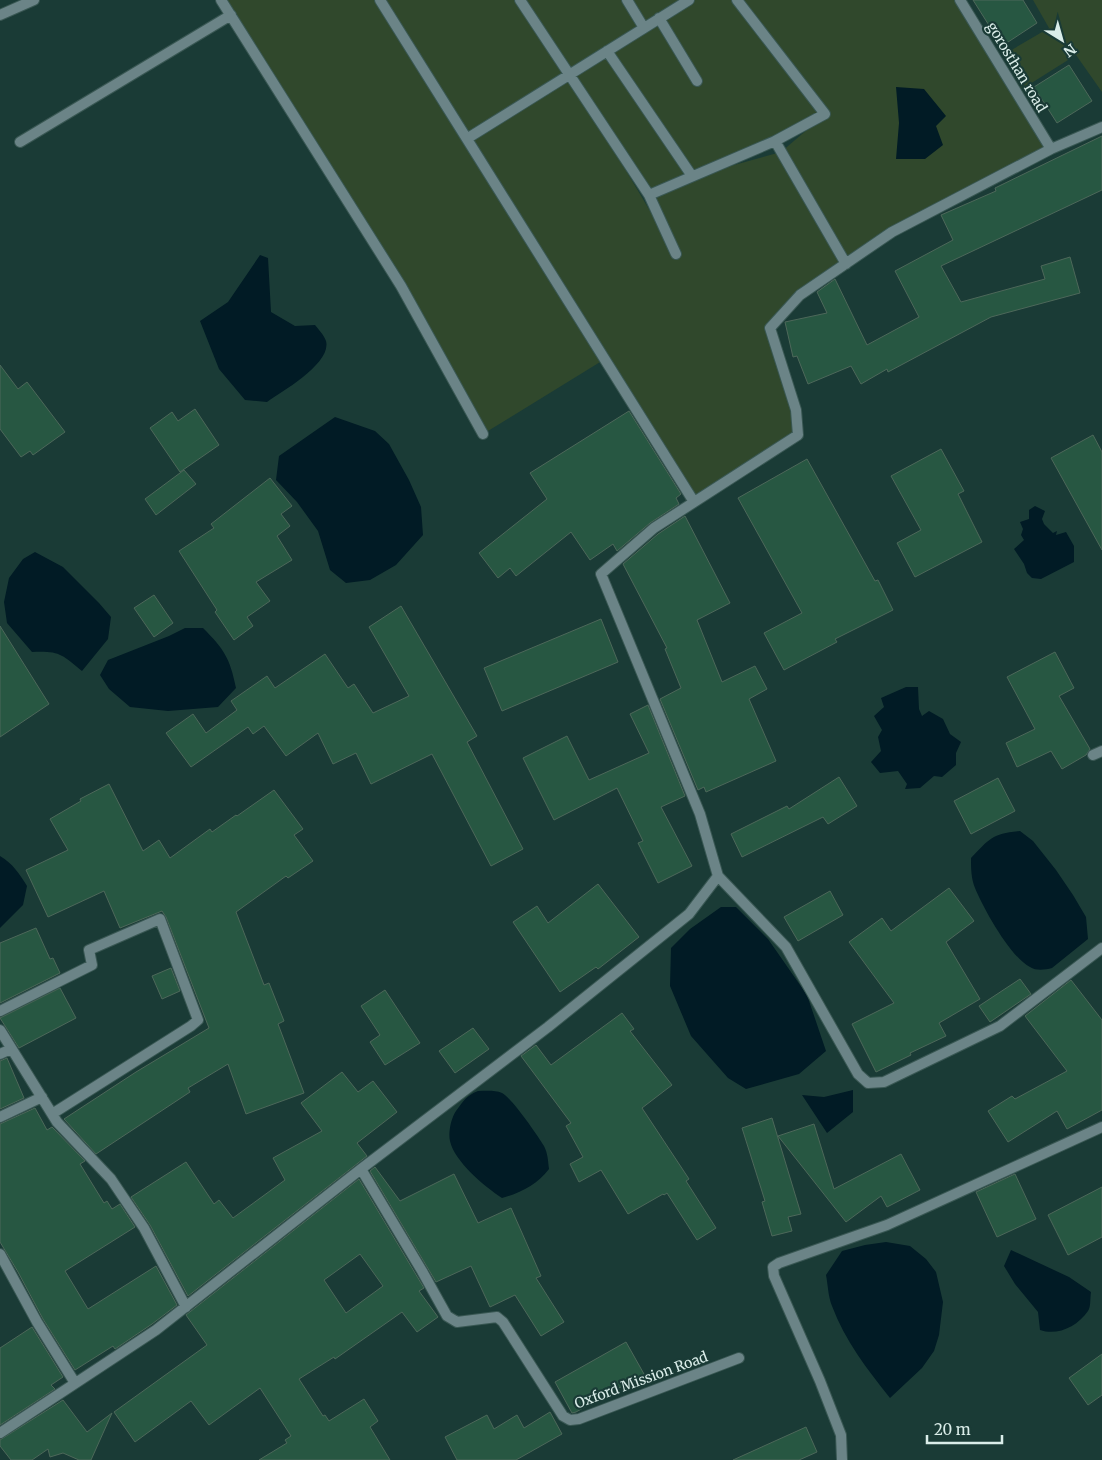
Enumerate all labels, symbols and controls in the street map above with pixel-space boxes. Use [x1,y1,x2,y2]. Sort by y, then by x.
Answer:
north arrow [1037,15,1087,65]
street label: gorosthan road [983,18,1051,116]
text: N [1060,40,1080,61]
street label: Oxford Mission Road [572,1347,711,1413]
scale bar [927,1412,1002,1444]
text: 20 m [934,1420,971,1439]

